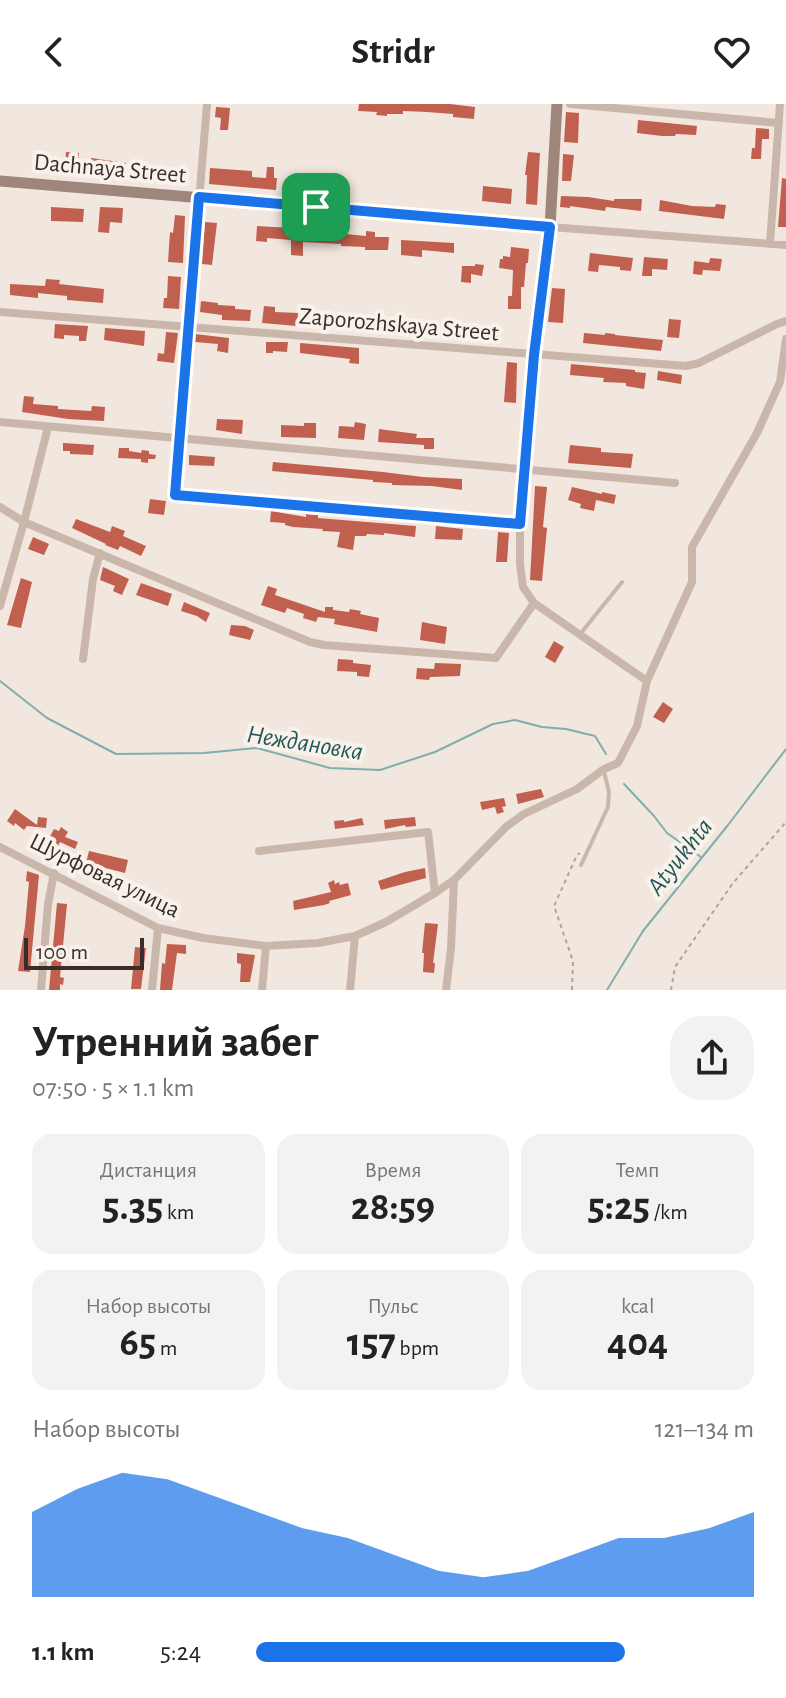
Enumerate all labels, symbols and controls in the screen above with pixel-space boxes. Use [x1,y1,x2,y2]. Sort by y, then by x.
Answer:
icon: back [32,30,76,74]
icon: heart [710,30,754,74]
text: Stridr [351,34,435,70]
street label: Dachnaya Street [33,150,187,188]
pin [282,173,350,241]
icon: arrive [294,185,338,229]
street label: Zaporozhskaya Street [298,304,500,346]
water label: Неждановка [245,721,365,765]
water label: Atyukhta [641,813,717,901]
street label: Шурфовая улица [26,829,184,923]
scale bar [24,934,144,970]
text: 100 m [36,941,88,963]
button: share [670,1016,754,1100]
text: Утренний забег [32,1021,318,1065]
text: 07:50 · 5 × 1.1 km [32,1075,194,1101]
text: Дистанция [100,1159,197,1181]
text: Время [364,1159,422,1181]
text: Темп [616,1159,660,1181]
text: 5.35 [102,1187,163,1227]
text: 28:59 [351,1187,435,1227]
text: 5:25 [588,1187,650,1227]
text: km [163,1201,194,1223]
text: /km [650,1201,688,1223]
text: Набор высоты [85,1295,211,1317]
text: Пульс [367,1295,419,1317]
text: kcal [621,1295,654,1317]
text: 65 [119,1323,156,1363]
text: 157 [347,1323,396,1363]
text: 404 [607,1323,668,1363]
text: m [156,1337,177,1359]
text: bpm [396,1337,439,1359]
text: Набор высоты [32,1416,181,1442]
text: 121–134 m [655,1416,754,1442]
text: 1.1 km [32,1639,94,1665]
text: 5:24 [160,1639,201,1665]

